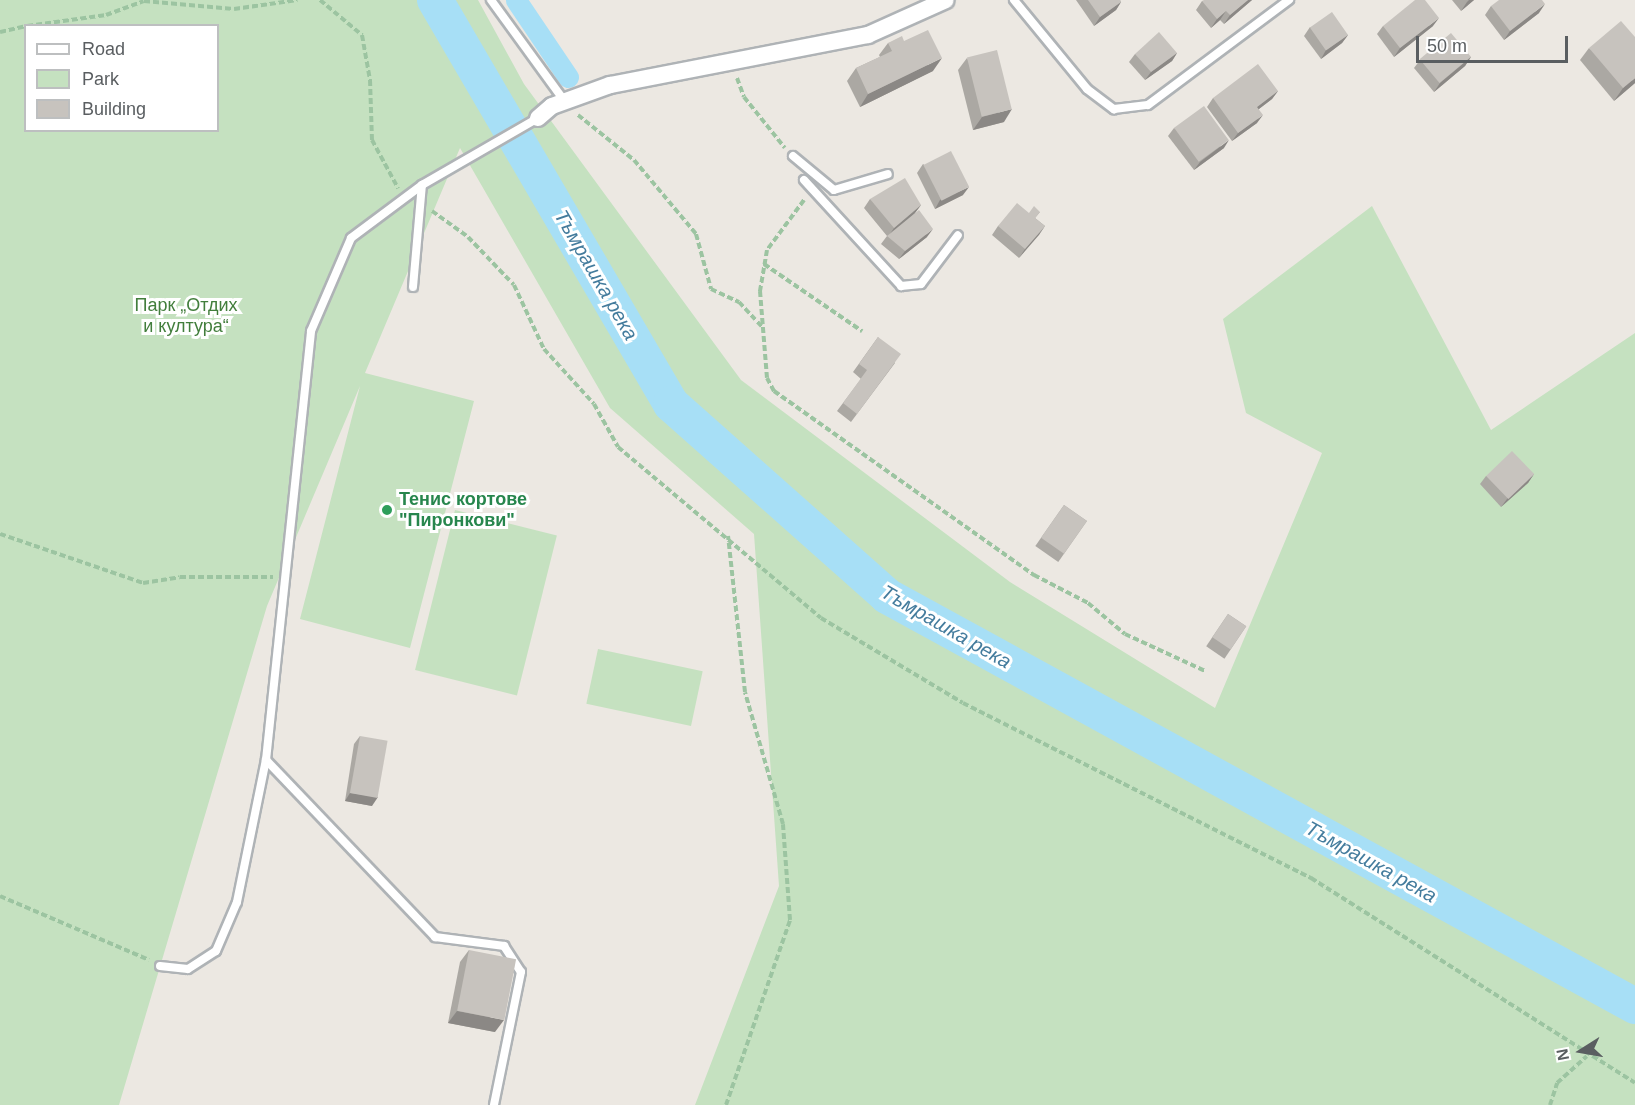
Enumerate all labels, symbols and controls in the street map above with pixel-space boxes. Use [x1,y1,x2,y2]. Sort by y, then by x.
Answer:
legend [24,24,219,132]
scale bar [1419,24,1570,62]
text: 50 m [1427,36,1467,56]
text: Road [82,39,125,59]
text: Park [82,69,119,89]
text: Building [82,99,146,119]
water label: Тъмрашка река [549,206,643,344]
park label: Парк „Отдих и култура“ [134,295,238,338]
place label: Тенис кортове "Пиронкови" [399,489,527,532]
marker: Тенис кортове "Пиронкови" [380,503,394,517]
water label: Тъмрашка река [877,580,1015,674]
water label: Тъмрашка река [1301,816,1441,908]
north arrow [1551,1021,1611,1081]
text: N [1553,1047,1572,1062]

